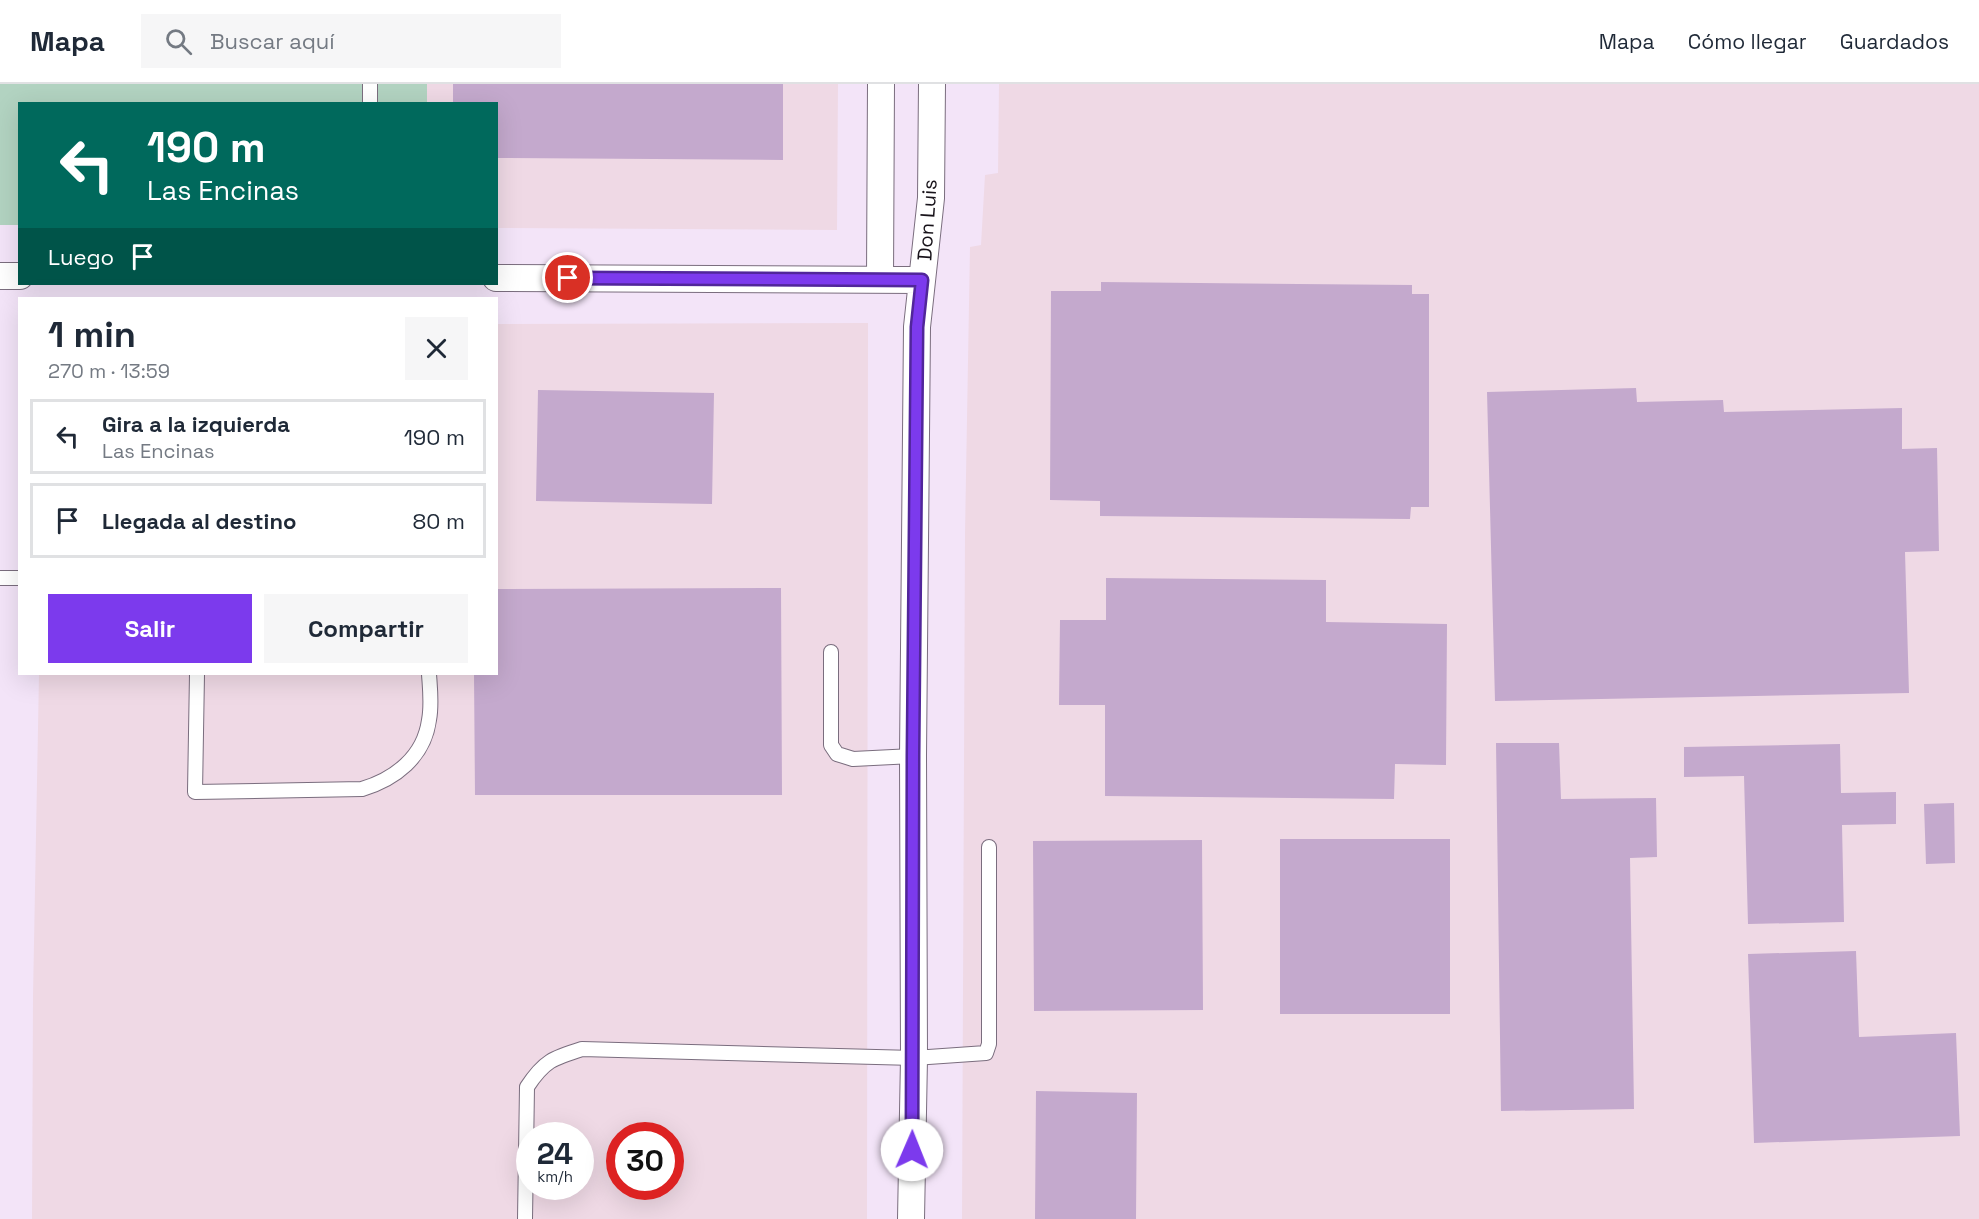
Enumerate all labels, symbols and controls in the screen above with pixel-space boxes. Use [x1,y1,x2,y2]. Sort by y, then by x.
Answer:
search box [141,14,561,68]
text: Mapa [30,23,105,59]
icon: search [162,25,195,58]
text: Buscar aquí [210,27,335,55]
text: Mapa [1599,28,1655,55]
text: Cómo llegar [1688,28,1807,55]
text: Guardados [1840,28,1949,55]
text: 190 m [147,121,266,174]
icon: left [48,126,126,204]
text: Las Encinas [147,173,299,208]
street label: Don Luis [911,178,943,262]
icon: arrive [126,240,159,273]
text: Luego [48,243,114,271]
pin [542,252,593,303]
icon: arrive [551,261,584,294]
text: 1 min [48,312,136,358]
button: close [405,317,468,380]
text: 270 m · 13:59 [48,358,170,384]
text: Gira a la izquierda [102,410,290,438]
icon: left [51,420,84,453]
text: 190 m [404,423,465,451]
text: Las Encinas [102,438,215,464]
icon: arrive [51,504,84,537]
text: Llegada al destino [102,507,296,535]
text: 80 m [413,507,465,535]
button: Salir [48,594,252,663]
button: Compartir [264,594,468,663]
position arrow [880,1118,944,1182]
speed limit sign: 30 [606,1122,684,1200]
text: 24 [537,1134,573,1173]
text: km/h [537,1167,573,1186]

